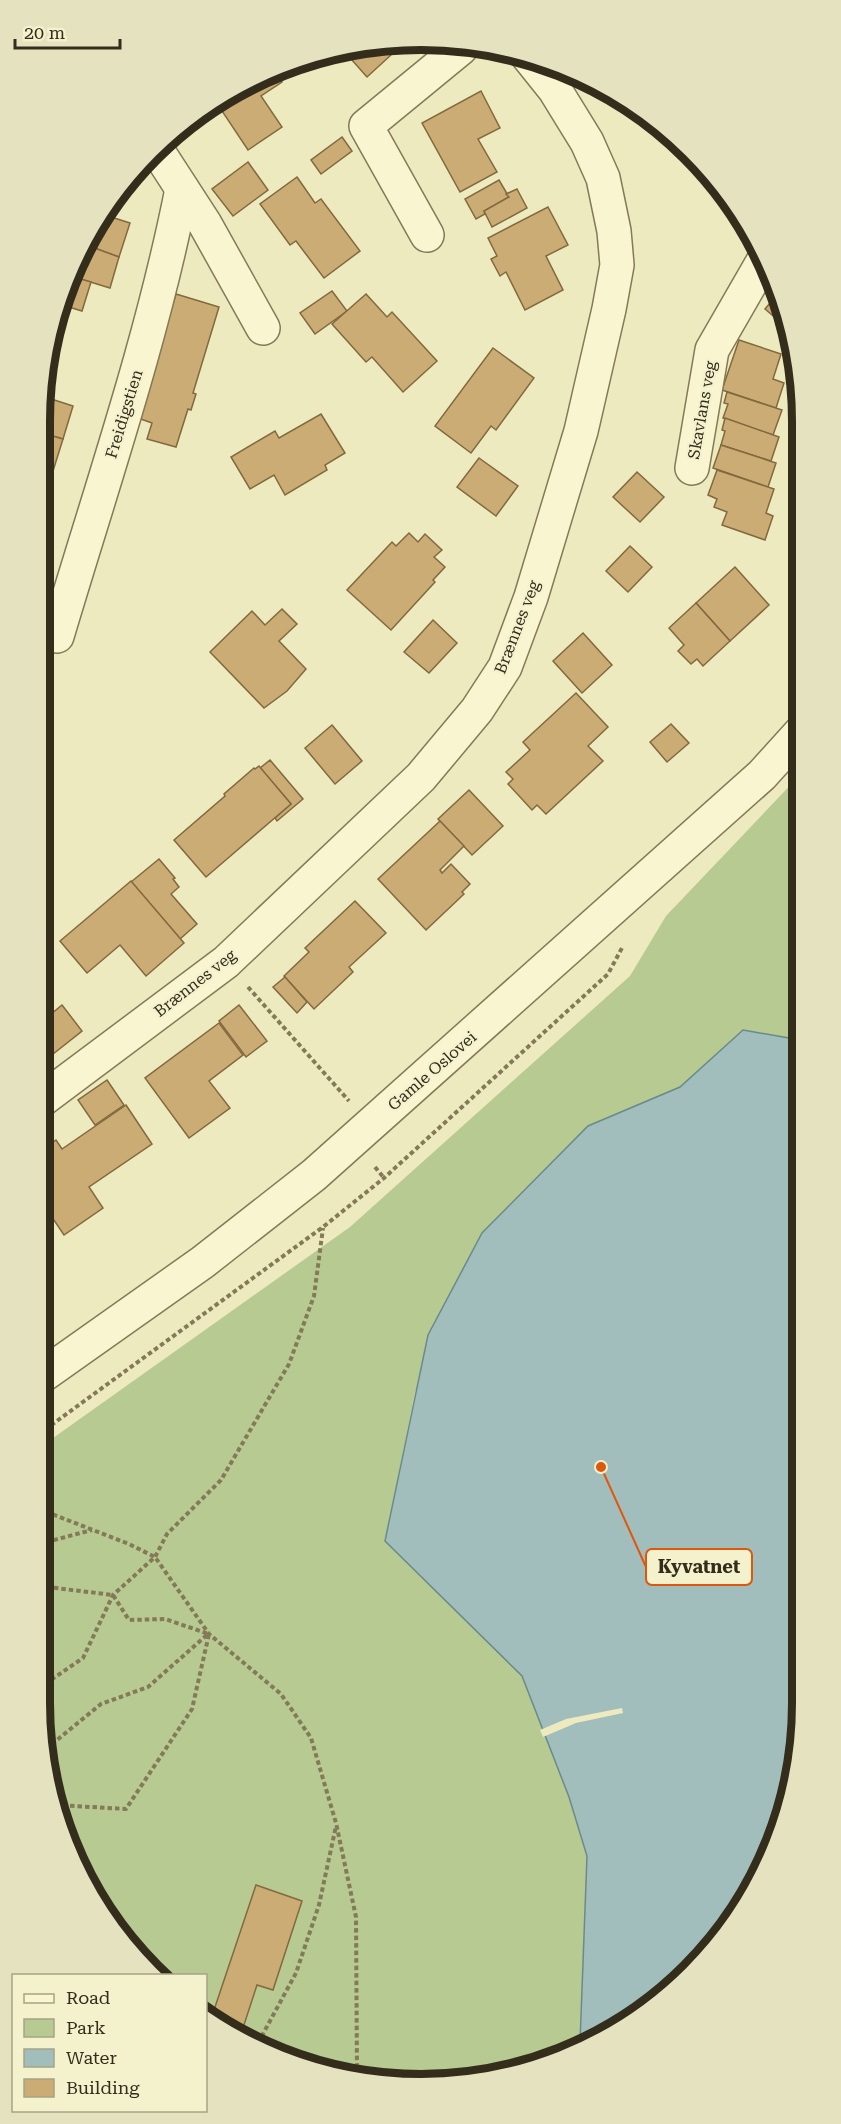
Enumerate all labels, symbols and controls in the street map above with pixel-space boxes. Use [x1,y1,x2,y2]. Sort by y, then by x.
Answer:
scale bar [15,12,120,50]
text: 20 m [24,22,65,43]
street label: Skavlans veg [684,359,720,461]
street label: Freidigstien [101,367,147,461]
street label: Brænnes veg [490,577,544,676]
street label: Brænnes veg [150,945,240,1021]
street label: Gamle Oslovei [384,1027,480,1115]
callout: Kyvatnet [646,1549,752,1585]
text: Kyvatnet [658,1556,740,1577]
legend [12,1974,207,2112]
text: Road [66,1987,111,2008]
text: Park [66,2017,106,2038]
text: Water [66,2047,117,2068]
text: Building [66,2077,140,2098]

